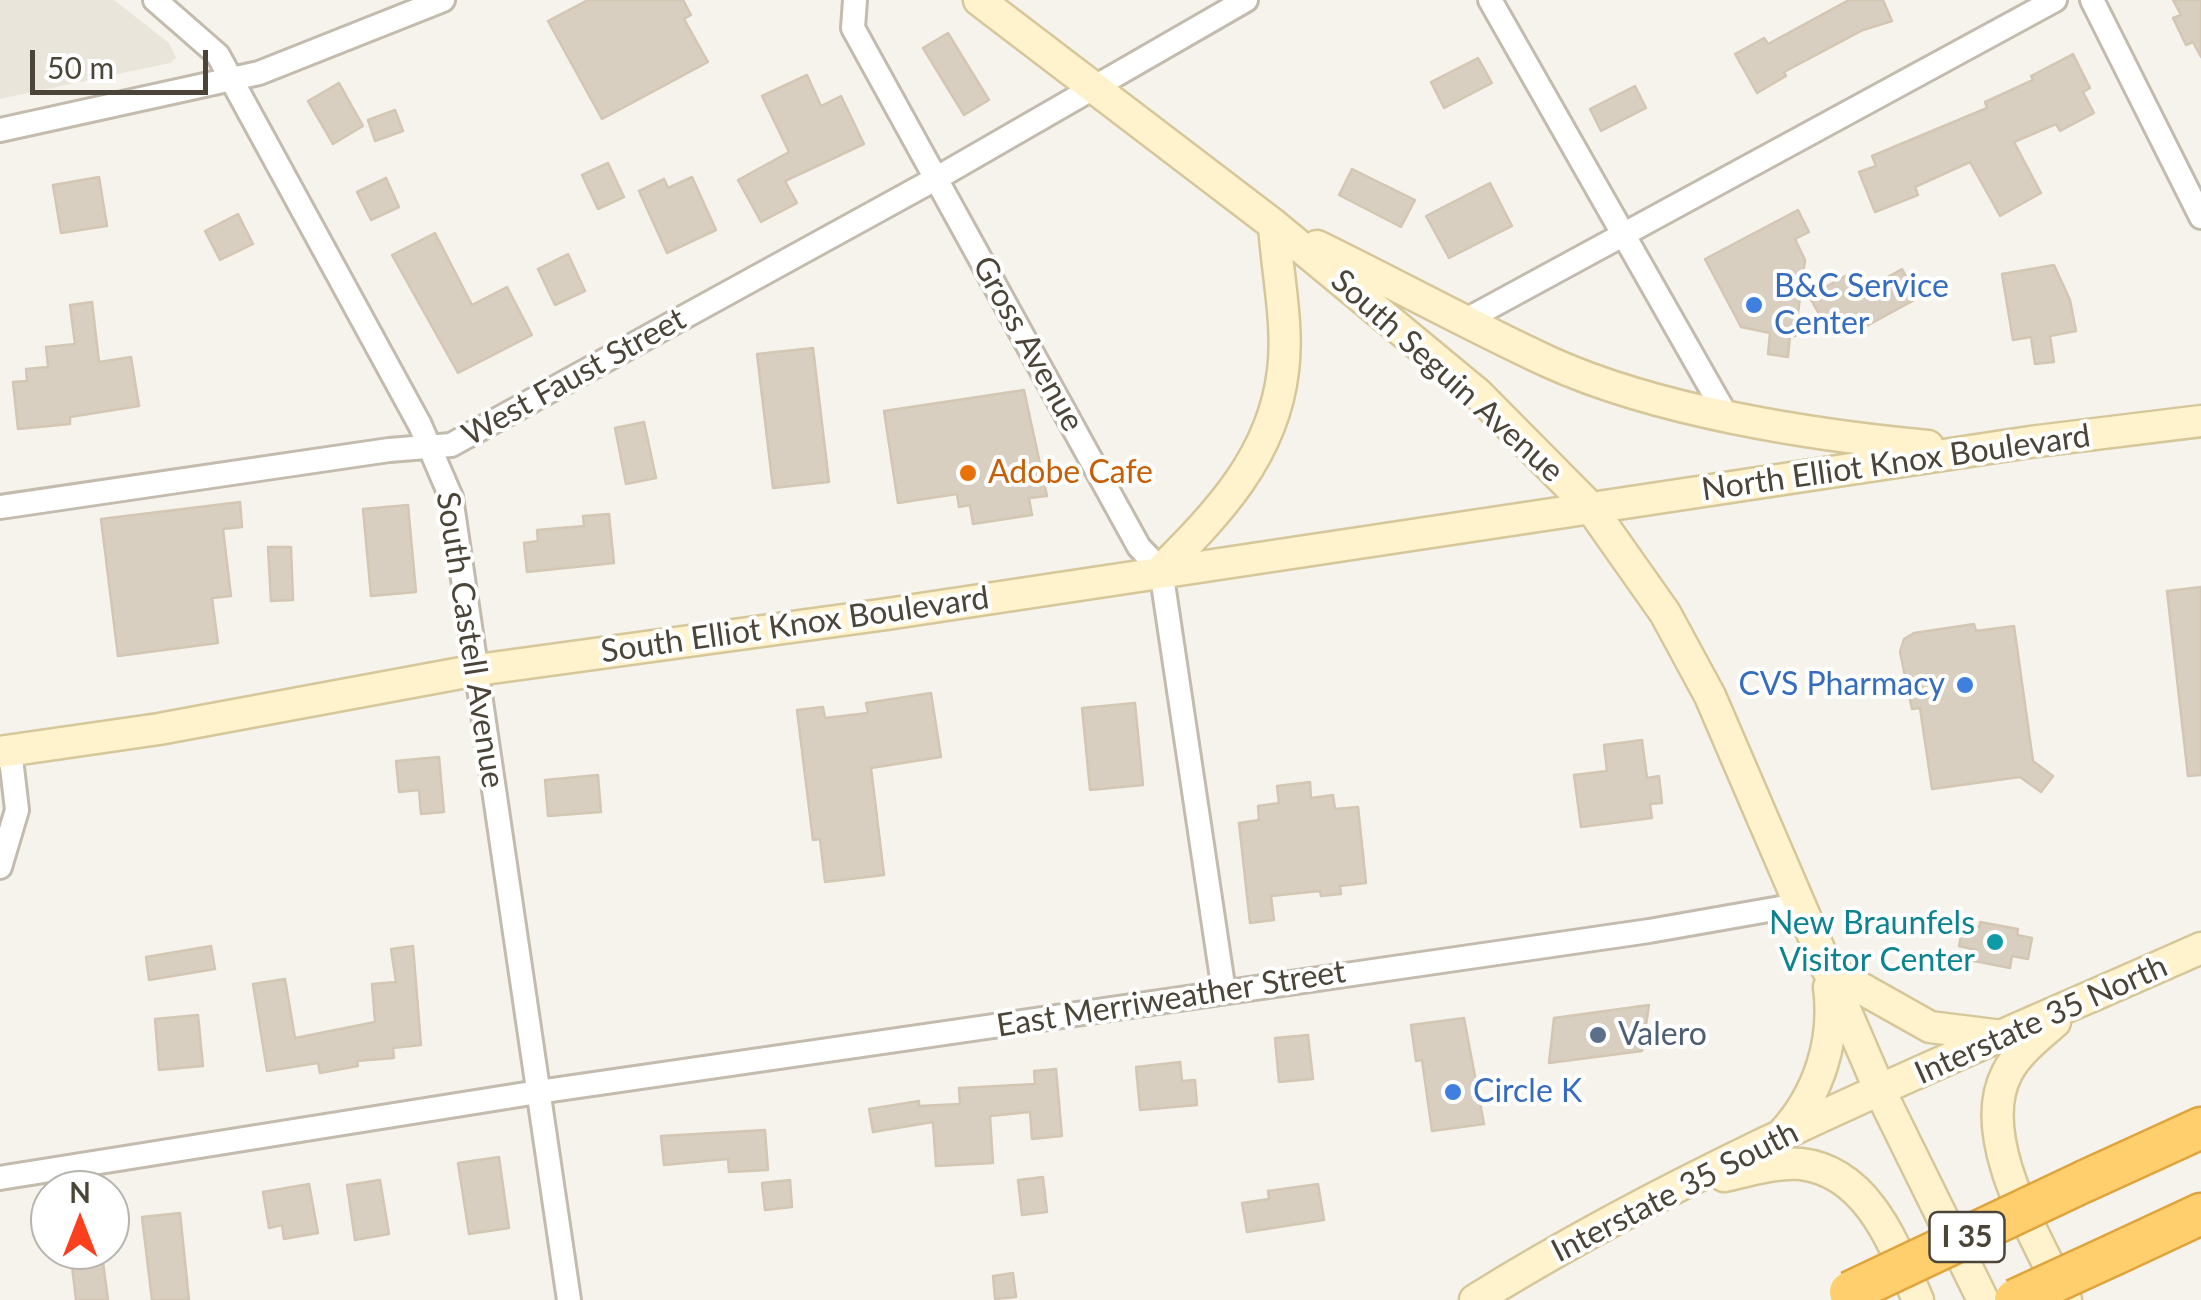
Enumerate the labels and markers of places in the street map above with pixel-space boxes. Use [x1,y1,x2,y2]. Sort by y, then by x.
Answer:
place label: B&C Service Center [1774,268,1949,343]
marker: B&C Service Center [1743,294,1765,316]
place label: Adobe Cafe [988,454,1153,492]
marker: Adobe Cafe [957,462,979,484]
place label: CVS Pharmacy [1738,666,1945,704]
marker: CVS Pharmacy [1954,674,1976,696]
place label: New Braunfels Visitor Center [1769,905,1975,980]
marker: New Braunfels Visitor Center [1984,931,2006,953]
place label: Valero [1618,1016,1707,1054]
marker: Valero [1587,1024,1609,1046]
place label: Circle K [1473,1073,1582,1111]
marker: Circle K [1442,1081,1464,1103]

